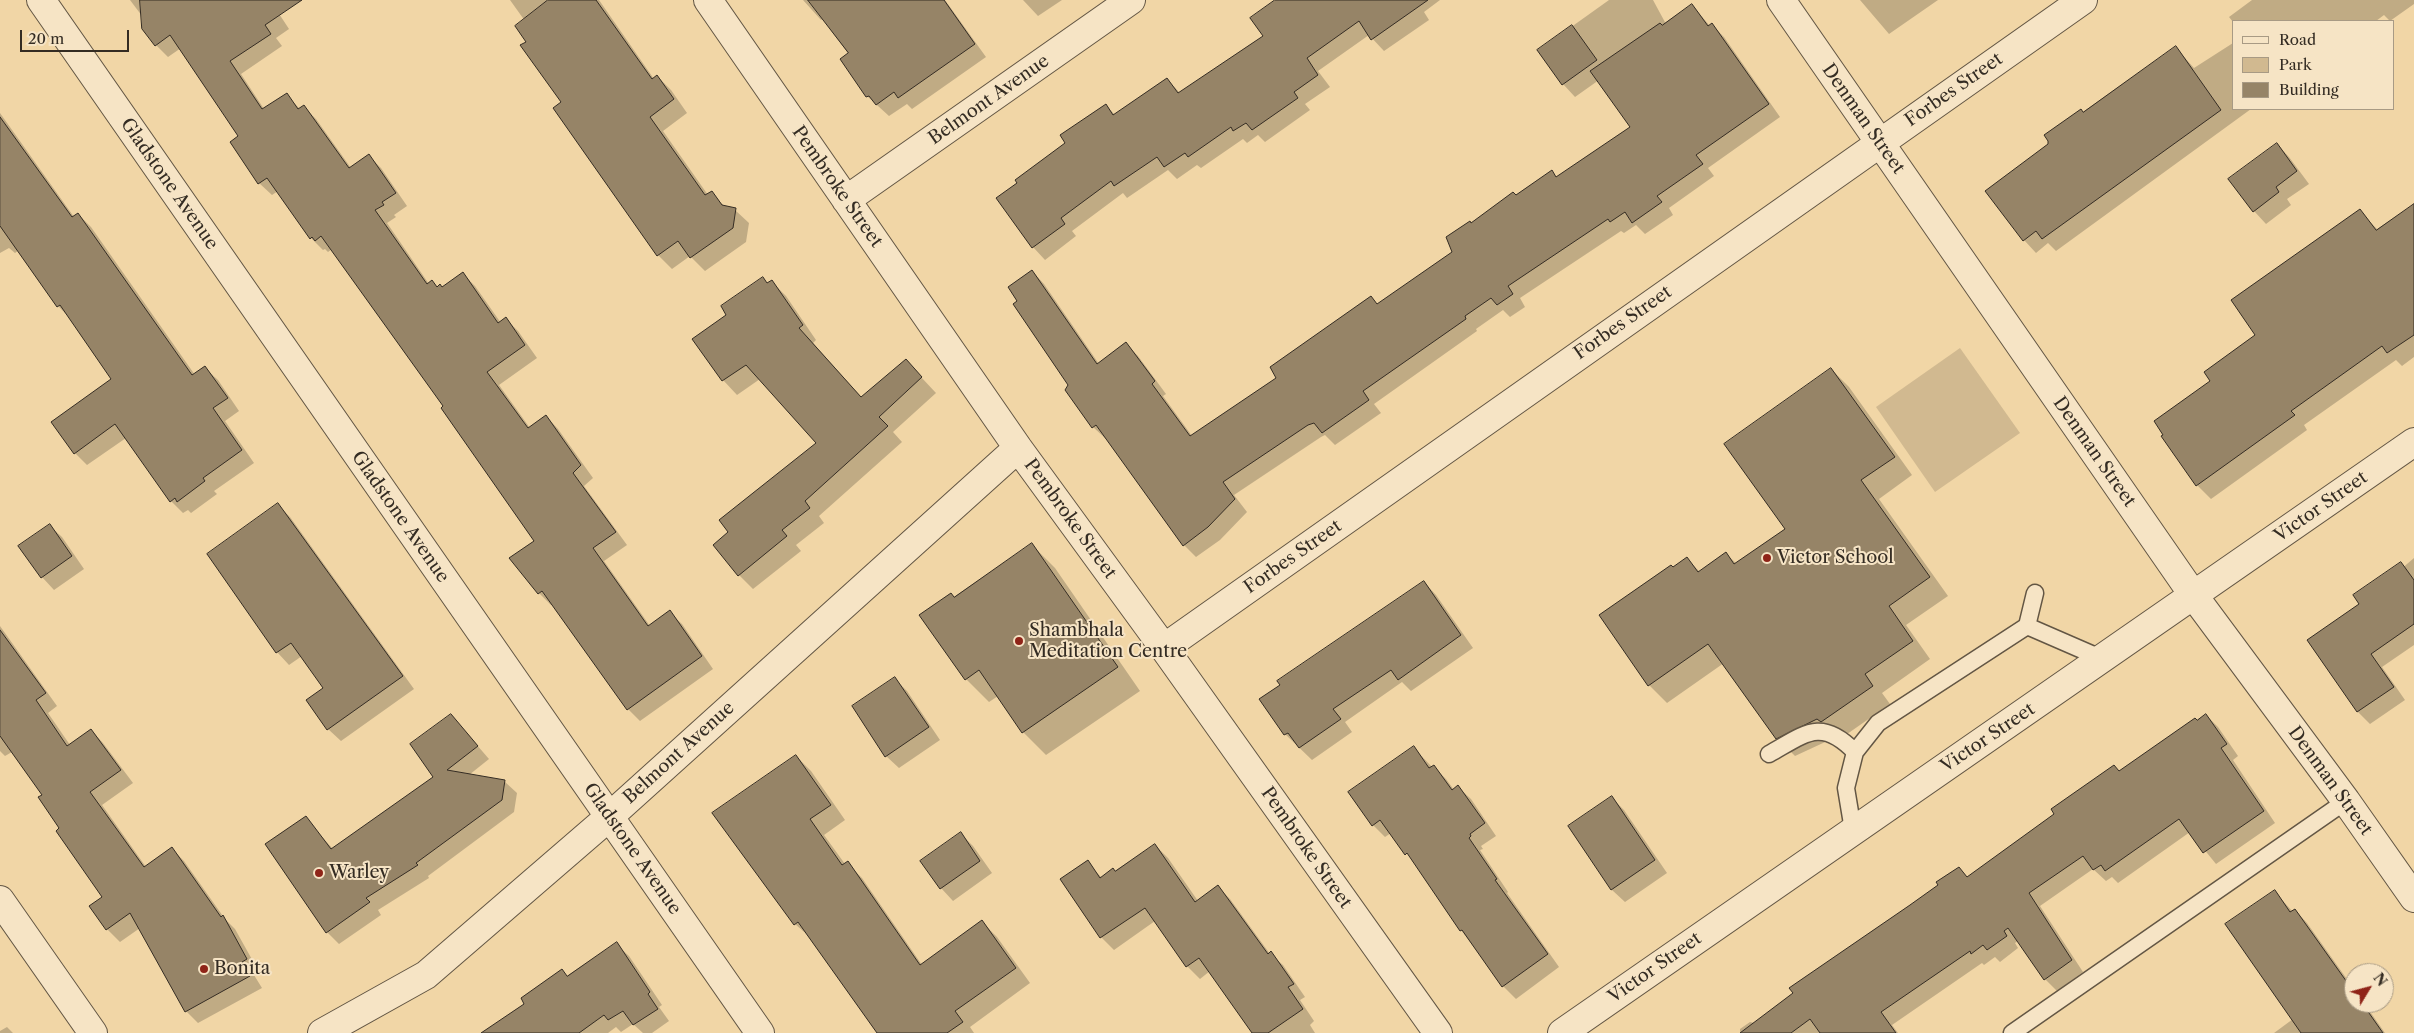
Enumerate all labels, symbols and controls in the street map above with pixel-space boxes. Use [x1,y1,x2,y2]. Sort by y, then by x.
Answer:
scale bar [22,20,131,52]
legend [2232,20,2394,110]
text: 20 m [28,29,64,48]
text: Road [2279,30,2316,49]
street label: Forbes Street [1901,48,2007,132]
street label: Belmont Avenue [925,50,1053,150]
text: Park [2279,55,2312,74]
street label: Denman Street [1817,60,1909,178]
text: Building [2279,80,2339,99]
street label: Gladstone Avenue [116,114,222,254]
street label: Pembroke Street [787,122,887,252]
street label: Forbes Street [1570,281,1676,365]
street label: Denman Street [2048,393,2140,511]
street label: Gladstone Avenue [347,447,453,587]
street label: Pembroke Street [1019,455,1121,583]
street label: Victor Street [2270,467,2372,547]
street label: Forbes Street [1240,515,1346,599]
place label: Victor School [1777,547,1894,569]
marker: Victor School [1761,552,1773,564]
place label: Shambhala Meditation Centre [1029,620,1187,662]
marker: Shambhala Meditation Centre [1013,635,1025,647]
street label: Belmont Avenue [619,697,739,809]
street label: Victor Street [1937,699,2039,777]
street label: Denman Street [2283,722,2377,840]
street label: Gladstone Avenue [579,779,685,919]
street label: Pembroke Street [1256,783,1356,913]
place label: Warley [329,862,389,884]
marker: Warley [313,867,325,879]
street label: Victor Street [1604,928,1706,1008]
place label: Bonita [214,958,270,980]
marker: Bonita [198,963,210,975]
north arrow [2344,963,2394,1013]
text: N [2369,969,2391,990]

